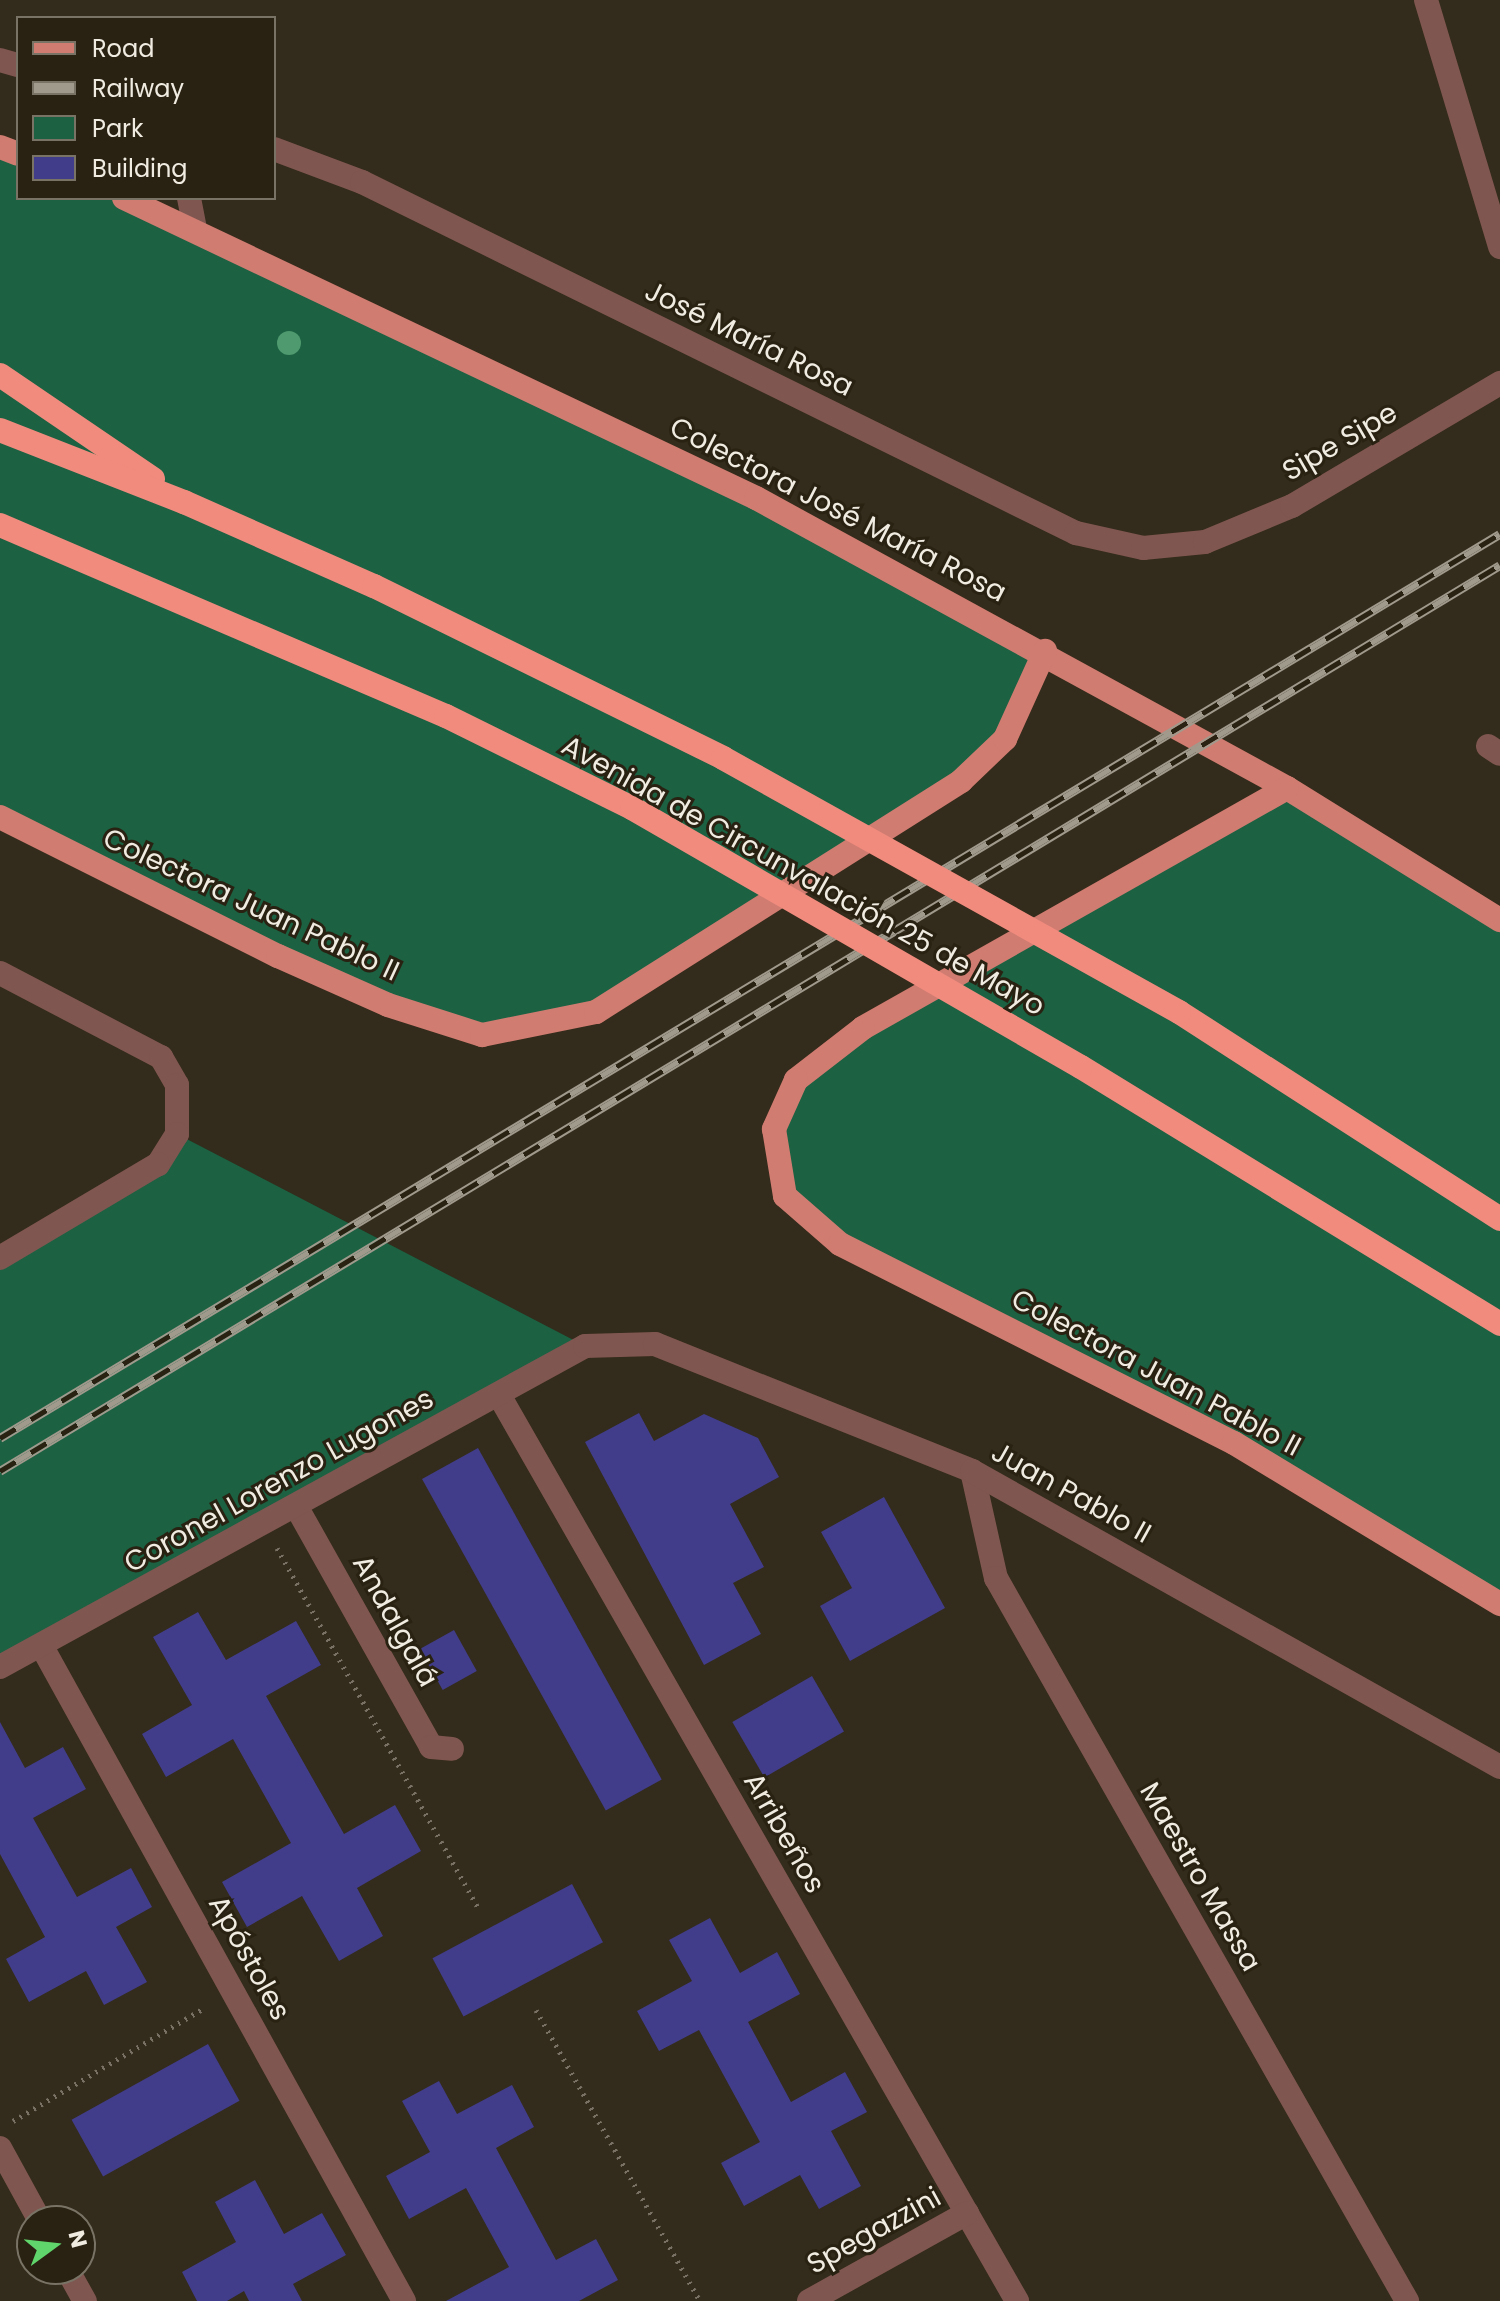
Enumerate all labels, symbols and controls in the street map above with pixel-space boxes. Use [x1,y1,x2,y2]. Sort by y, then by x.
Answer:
legend [16,16,276,200]
text: Road [92,32,154,65]
text: Railway [92,72,184,105]
text: Park [92,112,143,145]
text: Building [92,152,188,185]
street label: José María Rosa [639,274,859,404]
street label: Sipe Sipe [1277,396,1403,488]
street label: Colectora José María Rosa [664,410,1012,610]
street label: Avenida de Circunvalación 25 de Mayo [556,729,1050,1023]
street label: Colectora Juan Pablo II [98,822,404,988]
street label: Colectora Juan Pablo II [1006,1282,1306,1464]
street label: Coronel Lorenzo Lugones [119,1382,439,1580]
street label: Juan Pablo II [985,1435,1157,1551]
street label: Andalgalá [345,1549,445,1693]
street label: Arribeños [736,1767,832,1899]
street label: Maestro Massa [1132,1777,1268,1977]
street label: Apóstoles [201,1890,297,2026]
street label: Spegazzini [801,2180,947,2282]
north arrow [16,2205,96,2285]
text: N [61,2227,95,2251]

